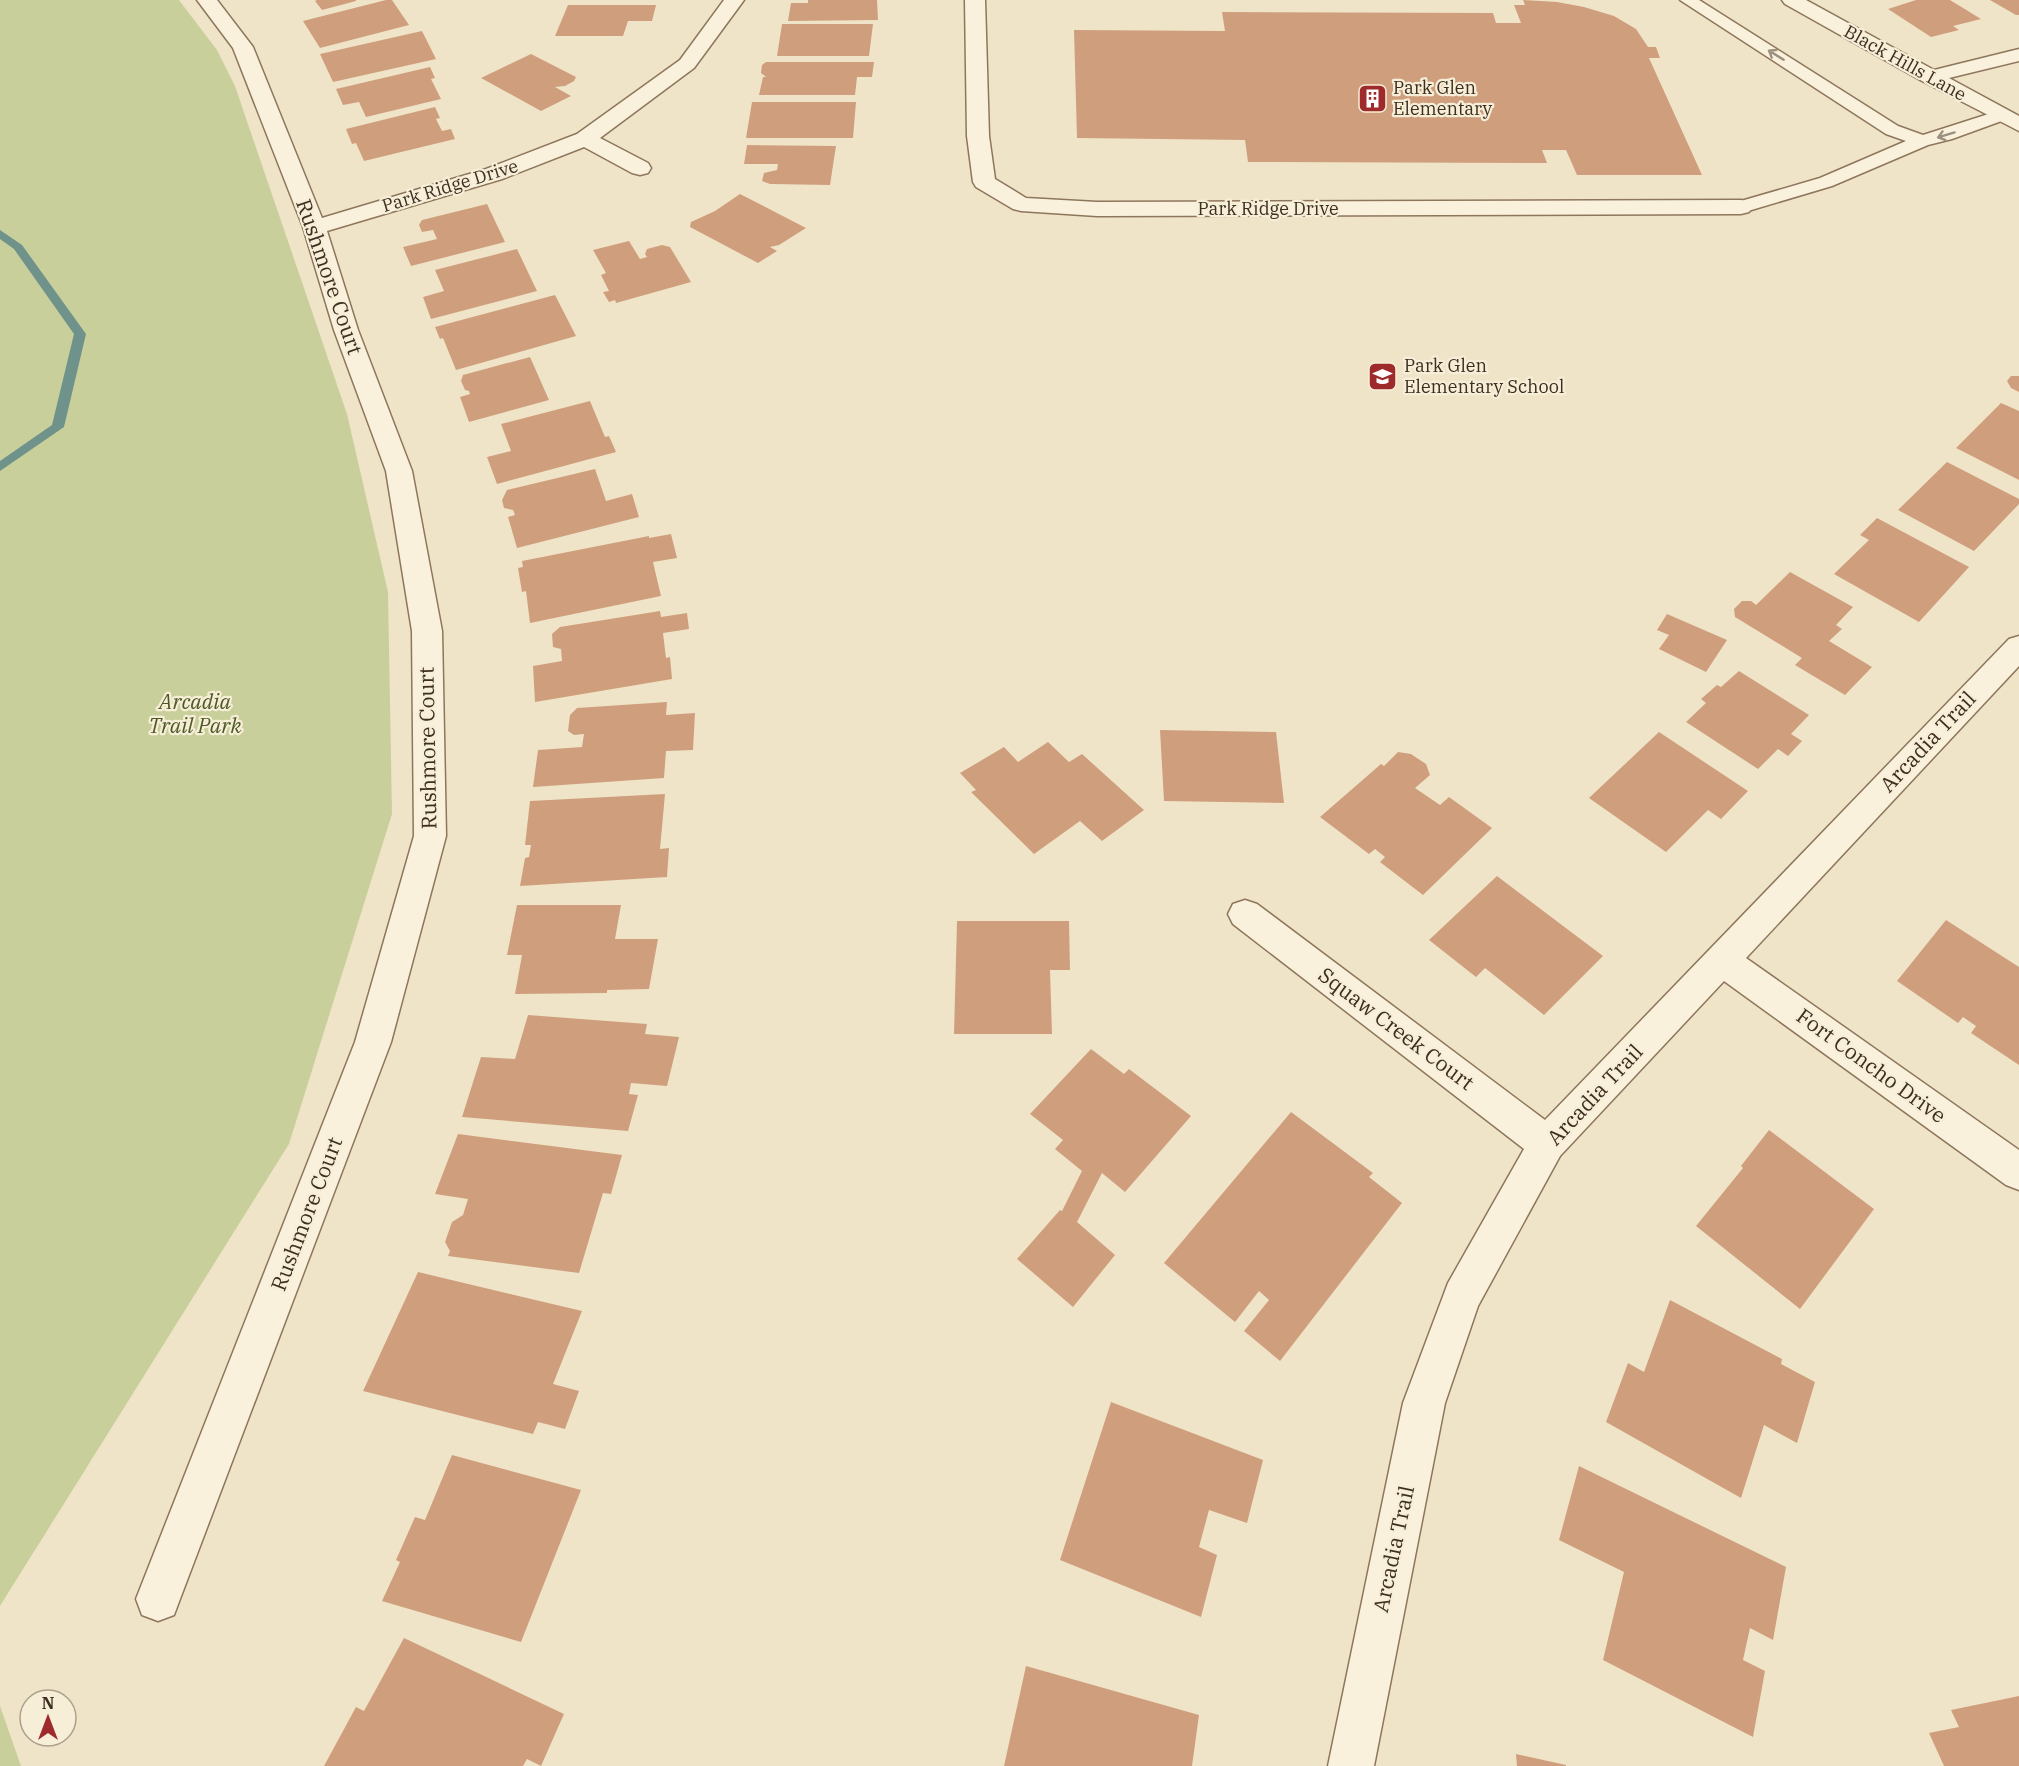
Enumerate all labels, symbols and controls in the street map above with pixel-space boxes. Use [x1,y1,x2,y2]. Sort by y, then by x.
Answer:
street label: Black Hills Lane [1840,19,1971,106]
one-way arrow [1768,49,1785,61]
place label: Park Glen Elementary [1393,76,1493,120]
building icon: Park Glen Elementary [1356,82,1388,114]
one-way arrow [1937,130,1956,141]
street label: Park Ridge Drive [379,154,521,217]
street label: Rushmore Court [290,195,370,358]
street label: Park Ridge Drive [1197,197,1339,220]
place label: Park Glen Elementary School [1404,354,1564,398]
school or university icon: Park Glen Elementary School [1367,360,1399,392]
street label: Rushmore Court [412,666,442,830]
street label: Arcadia Trail [1873,685,1981,798]
park label: Arcadia Trail Park [148,687,242,739]
street label: Squaw Creek Court [1313,960,1480,1096]
street label: Fort Concho Drive [1791,1001,1952,1129]
street label: Arcadia Trail [1540,1038,1648,1151]
street label: Rushmore Court [264,1133,348,1295]
street label: Arcadia Trail [1366,1483,1420,1615]
north arrow [18,1688,78,1748]
text: N [42,1693,54,1713]

